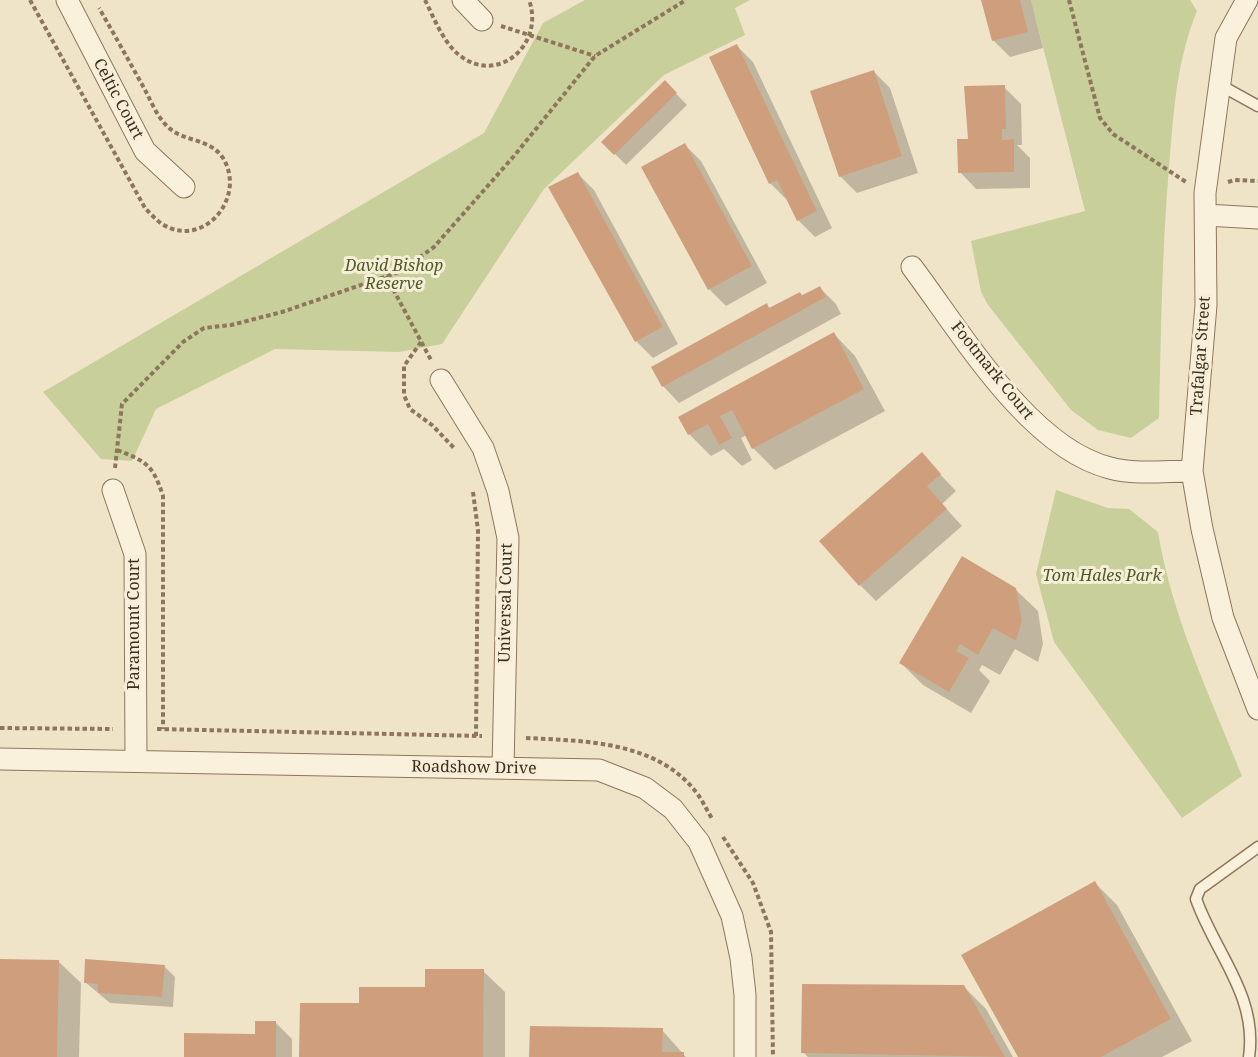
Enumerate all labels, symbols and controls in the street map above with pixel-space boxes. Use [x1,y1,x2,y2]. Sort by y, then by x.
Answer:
street label: Celtic Court [89,55,147,143]
park label: David Bishop Reserve [345,256,443,294]
street label: Trafalgar Street [1187,296,1215,416]
street label: Footmark Court [947,318,1037,424]
street label: Universal Court [495,543,517,663]
street label: Paramount Court [124,558,144,690]
park label: Tom Hales Park [1042,566,1162,586]
street label: Roadshow Drive [411,757,537,779]

